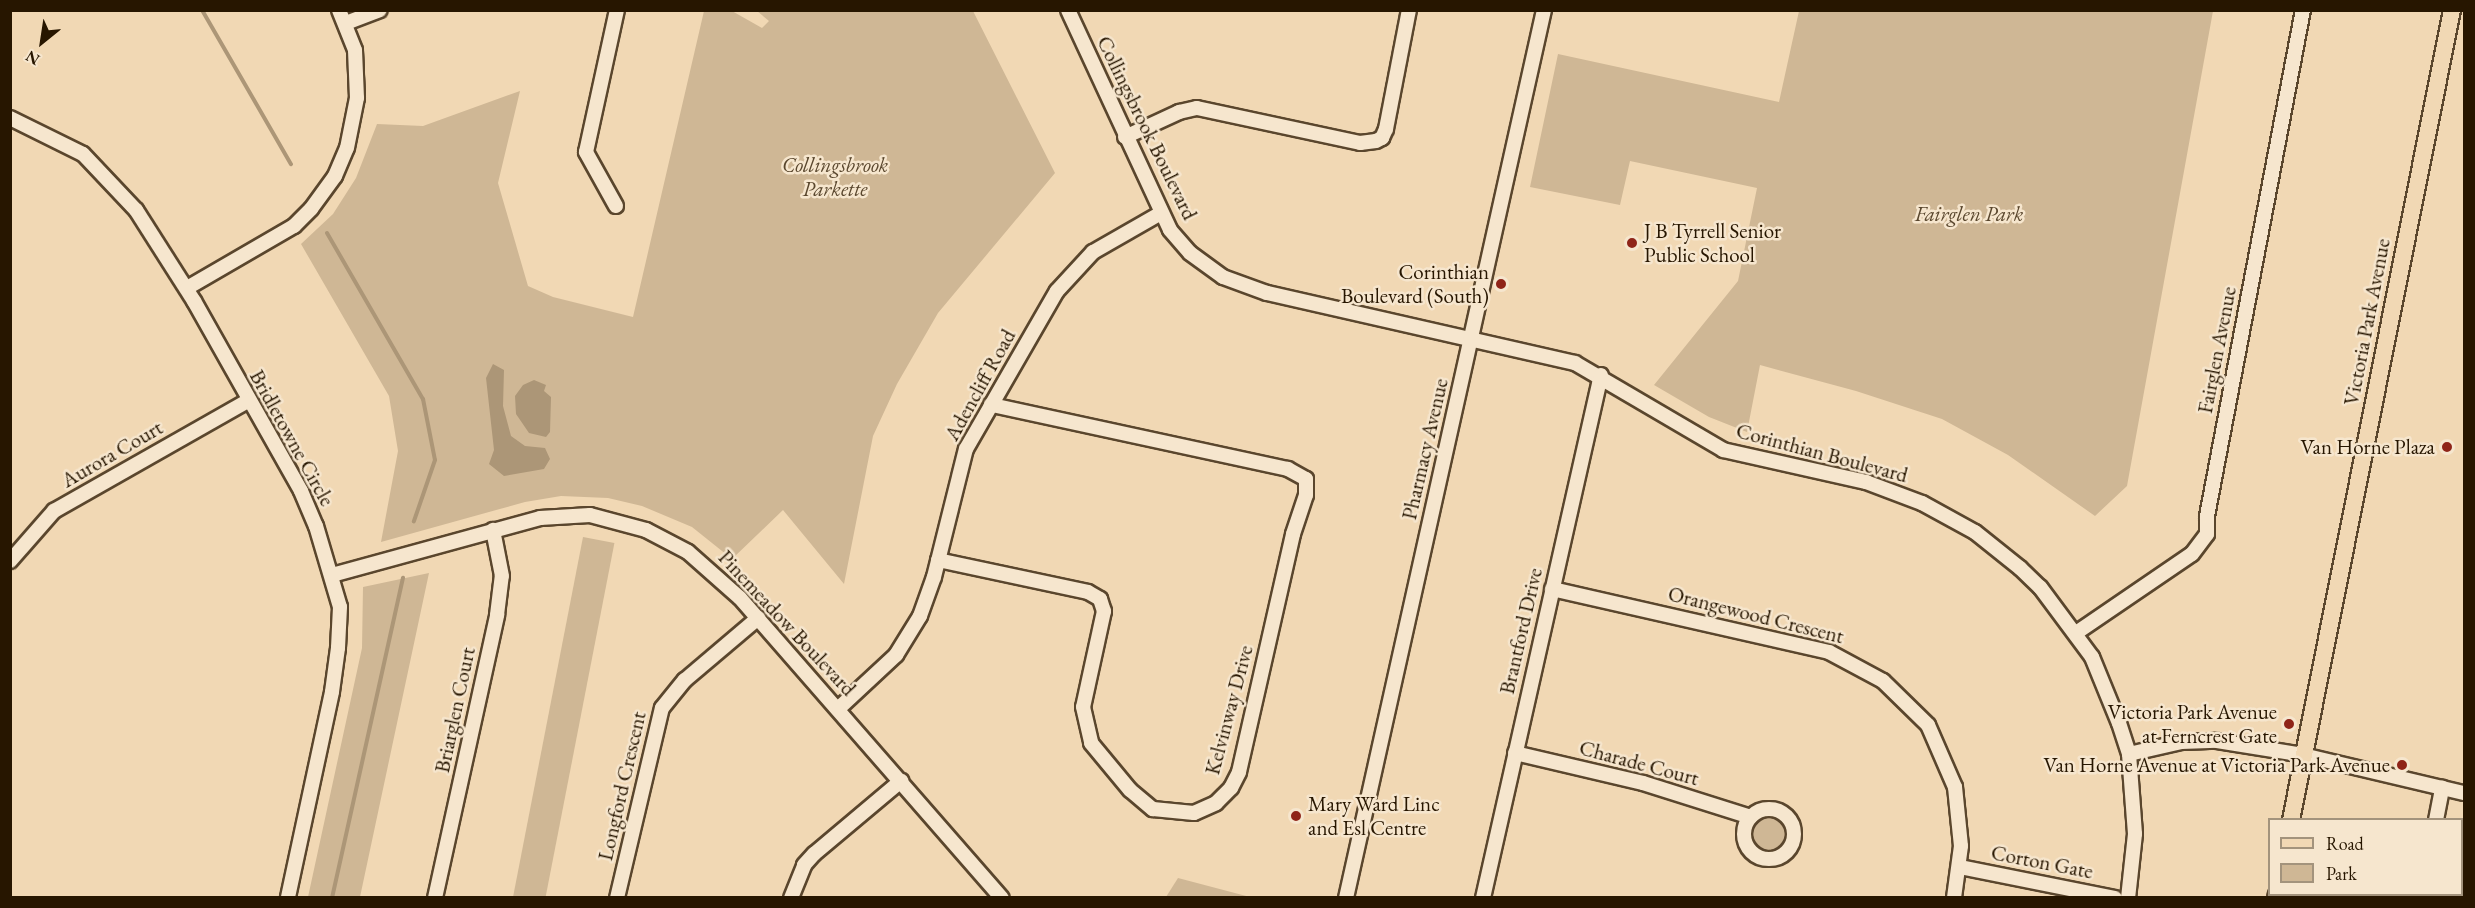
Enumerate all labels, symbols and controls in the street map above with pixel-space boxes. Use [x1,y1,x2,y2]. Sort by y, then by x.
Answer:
north arrow [12,12,72,72]
street label: Collingsbrook Boulevard [1092,32,1202,224]
text: N [22,46,44,70]
park label: Collingsbrook Parkette [782,152,888,202]
park label: Fairglen Park [1915,201,2023,227]
place label: J B Tyrrell Senior Public School [1644,218,1781,268]
marker: J B Tyrrell Senior Public School [1625,236,1639,250]
street label: Victoria Park Avenue [2338,236,2396,408]
place label: Corinthian Boulevard (South) [1341,259,1489,309]
marker: Corinthian Boulevard (South) [1494,277,1508,291]
street label: Fairglen Avenue [2192,284,2242,416]
street label: Adencliff Road [939,325,1021,445]
street label: Bridletowne Circle [244,366,340,510]
street label: Pharmacy Avenue [1396,376,1454,522]
street label: Aurora Court [57,415,167,493]
street label: Corinthian Boulevard [1733,418,1911,488]
place label: Van Horne Plaza [2301,434,2435,460]
marker: Van Horne Plaza [2440,440,2454,454]
street label: Pinemeadow Boulevard [713,545,861,701]
street label: Brantford Drive [1494,565,1548,697]
street label: Orangewood Crescent [1666,581,1846,649]
street label: Kelvinway Drive [1200,643,1258,777]
street label: Briarglen Court [429,645,481,775]
place label: Victoria Park Avenue at Ferncrest Gate [2108,699,2277,749]
street label: Longford Crescent [593,709,651,863]
marker: Victoria Park Avenue at Ferncrest Gate [2282,717,2296,731]
street label: Charade Court [1577,735,1701,791]
place label: Van Horne Avenue at Victoria Park Avenue [2043,752,2390,778]
marker: Van Horne Avenue at Victoria Park Avenue [2395,758,2409,772]
place label: Mary Ward Linc and Esl Centre [1308,791,1440,841]
marker: Mary Ward Linc and Esl Centre [1289,809,1303,823]
legend [2268,818,2463,896]
text: Road [2326,832,2364,855]
street label: Corton Gate [1989,840,2095,884]
text: Park [2326,862,2357,885]

